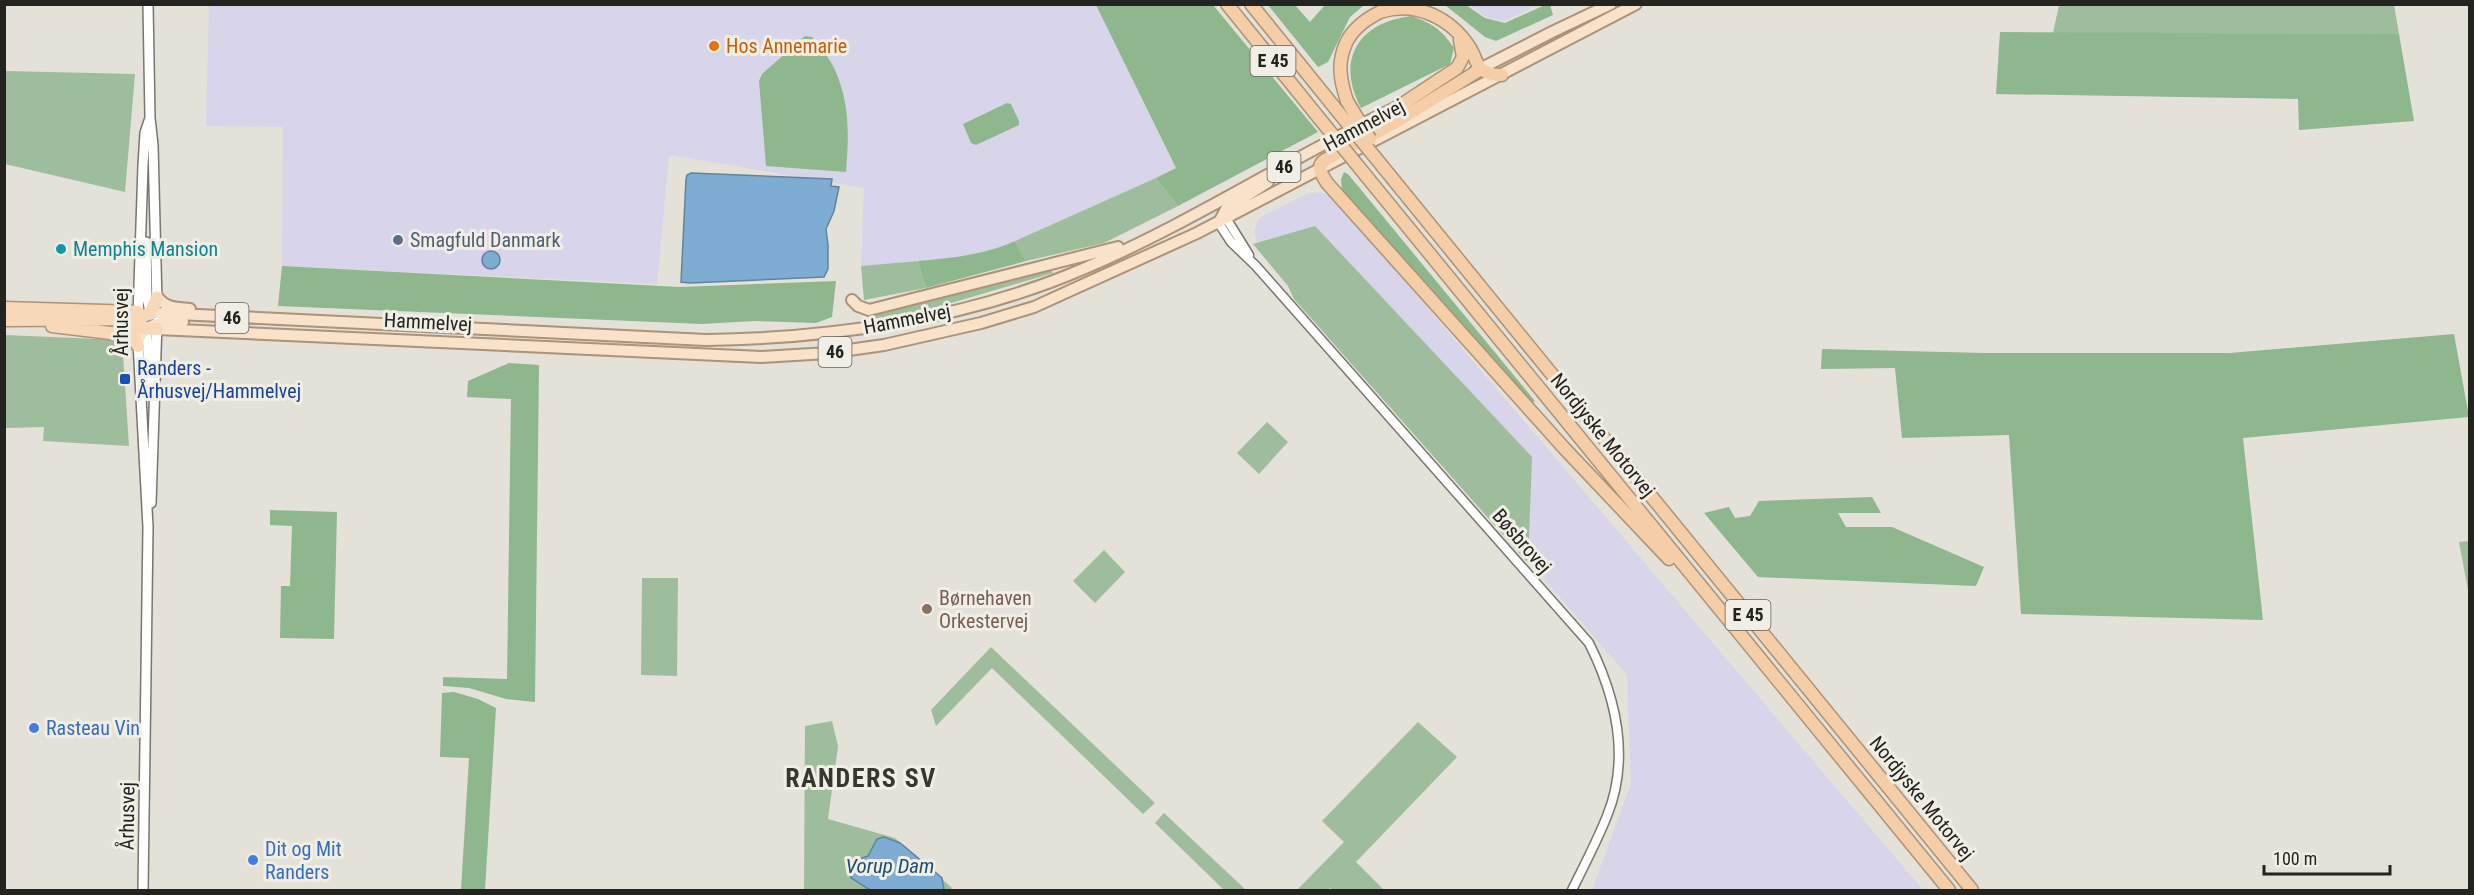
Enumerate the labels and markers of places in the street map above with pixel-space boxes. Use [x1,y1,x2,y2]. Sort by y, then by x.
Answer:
place label: Hos Annemarie [726,34,847,58]
marker: Hos Annemarie [707,39,721,53]
place label: Smagfuld Danmark [410,228,560,252]
marker: Smagfuld Danmark [391,233,405,247]
place label: Memphis Mansion [73,237,218,261]
marker: Memphis Mansion [54,242,68,256]
place label: Randers - Århusvej/Hammelvej [137,356,301,403]
marker: Randers - Århusvej/Hammelvej [118,372,132,386]
place label: Børnehaven Orkestervej [939,586,1032,633]
marker: Børnehaven Orkestervej [920,602,934,616]
place label: Rasteau Vin [46,716,140,740]
marker: Rasteau Vin [27,721,41,735]
place label: Dit og Mit Randers [265,837,342,884]
marker: Dit og Mit Randers [246,853,260,867]

